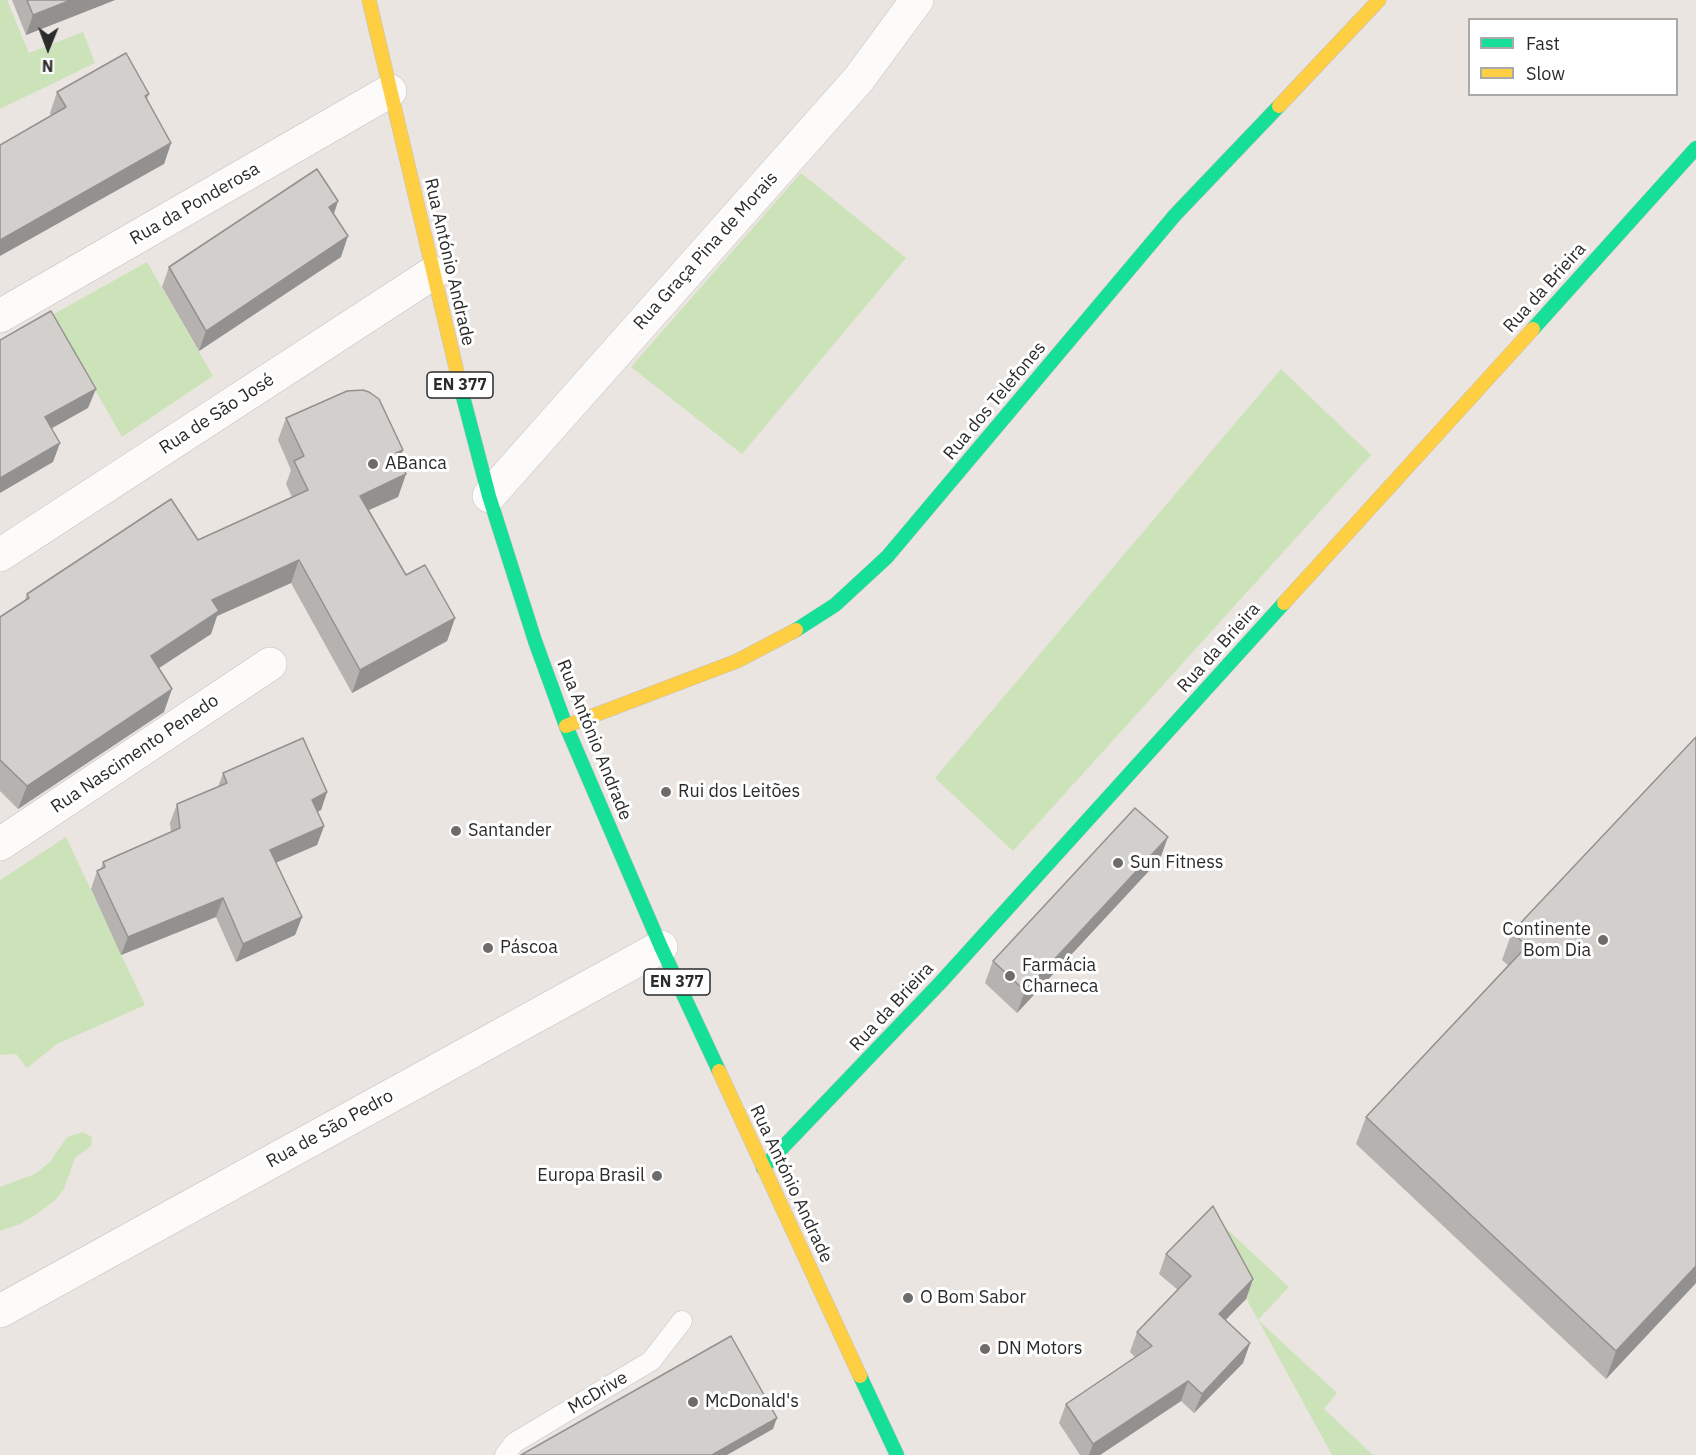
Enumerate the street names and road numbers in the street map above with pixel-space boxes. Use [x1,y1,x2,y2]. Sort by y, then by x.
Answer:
street label: Rua da Ponderosa [126,158,264,250]
street label: Rua Graça Pina de Morais [629,167,783,335]
street label: Rua António Andrade [419,176,479,348]
street label: Rua da Brieira [1499,239,1591,337]
street label: Rua dos Telefones [939,338,1051,464]
street label: Rua de São José [156,369,278,459]
road number: EN 377 [427,372,493,398]
street label: Rua da Brieira [1173,599,1265,697]
street label: Rua António Andrade [552,656,636,824]
street label: Rua Nascimento Penedo [47,690,223,818]
street label: Rua da Brieira [845,958,939,1056]
road number: EN 377 [644,969,710,995]
street label: Rua de São Pedro [263,1085,397,1173]
street label: Rua António Andrade [745,1102,837,1266]
street label: McDrive [564,1367,632,1419]

